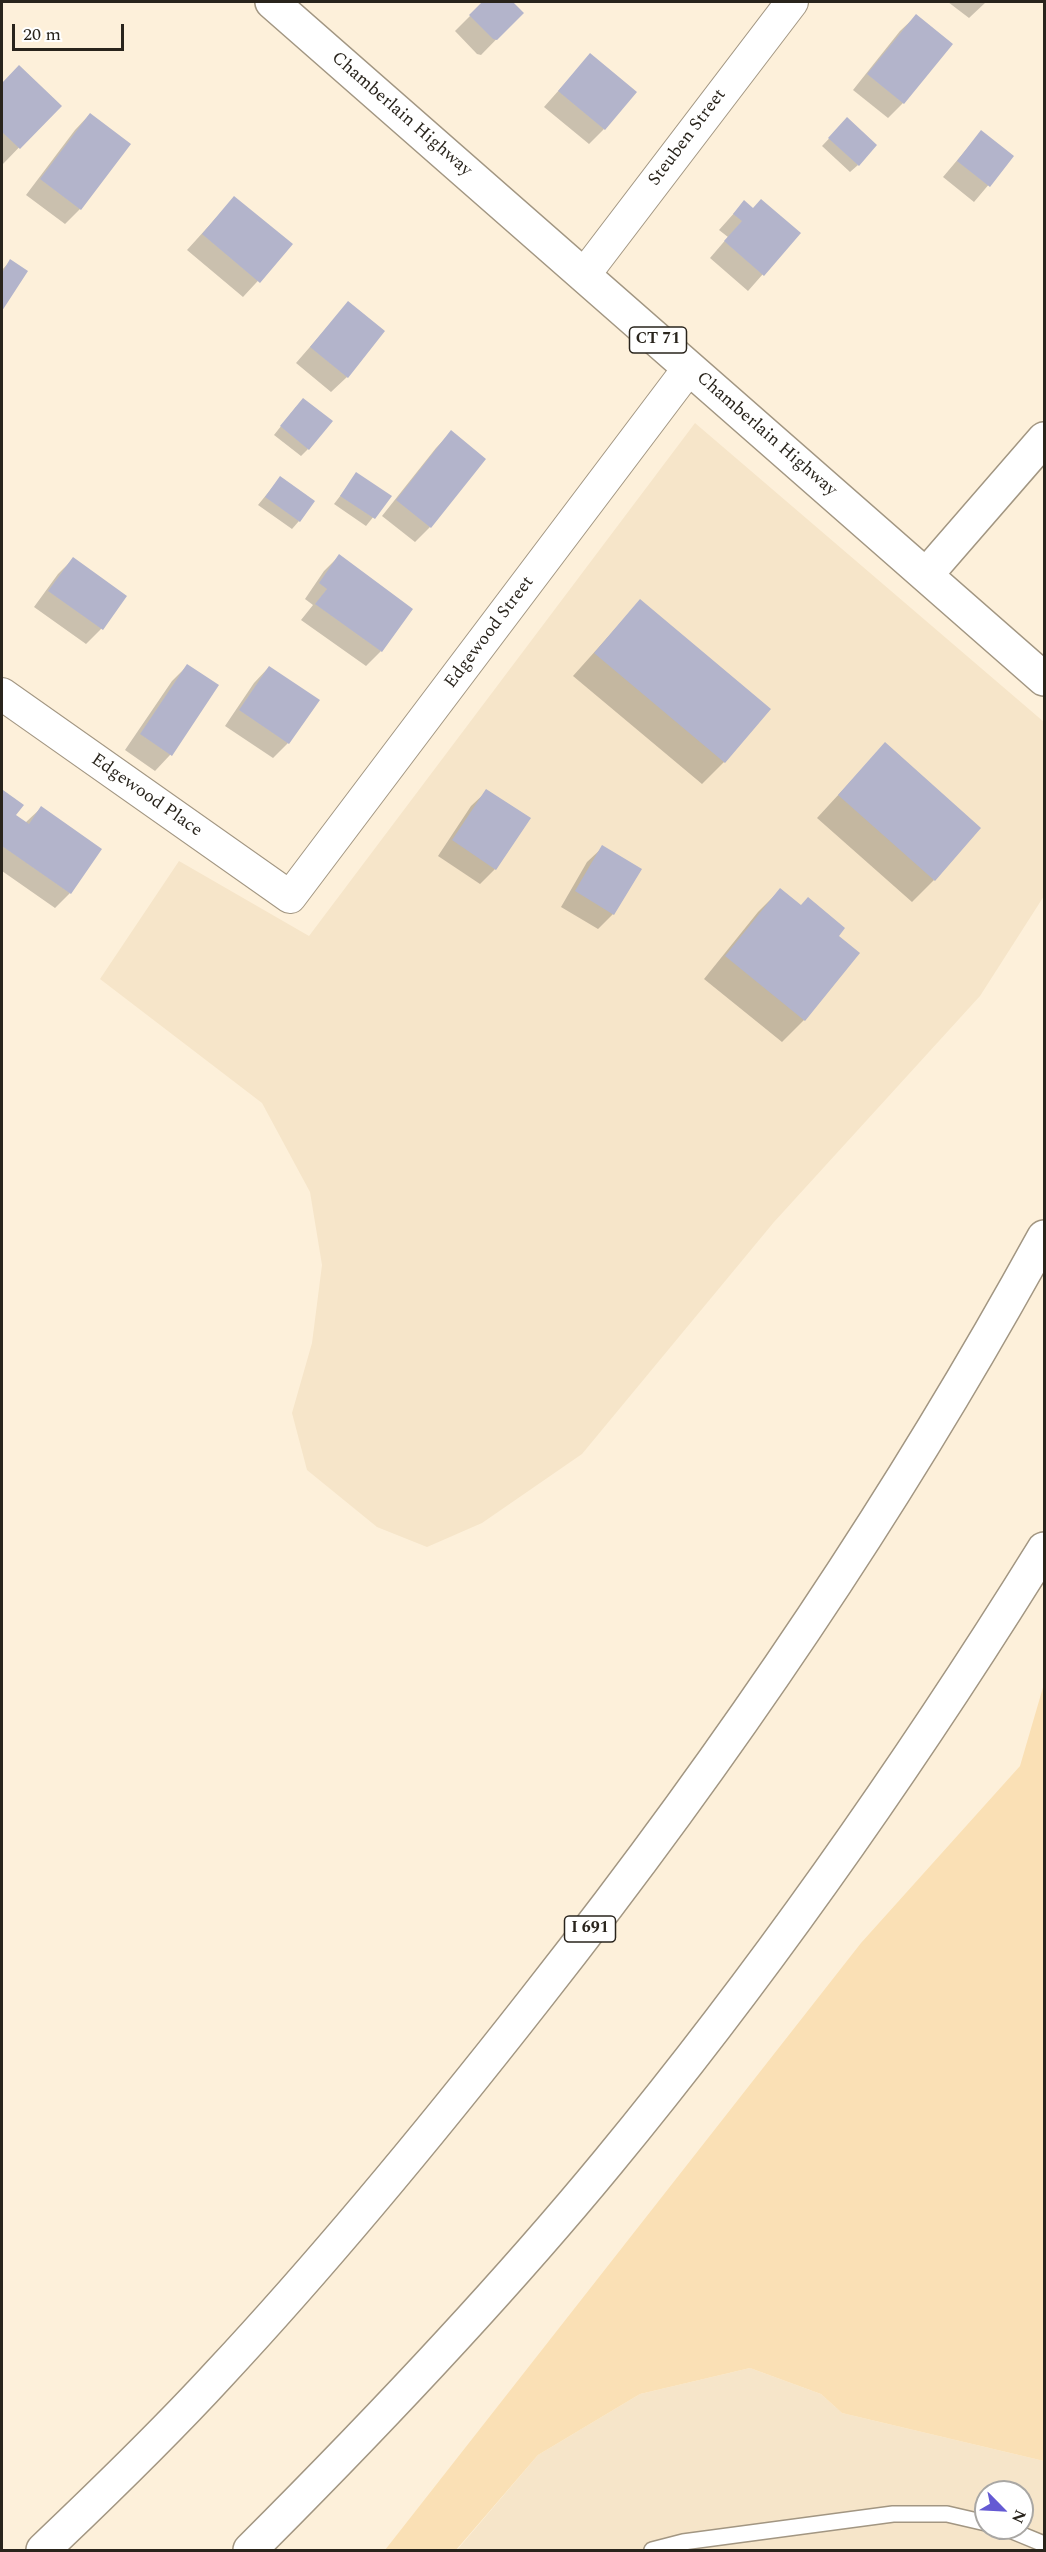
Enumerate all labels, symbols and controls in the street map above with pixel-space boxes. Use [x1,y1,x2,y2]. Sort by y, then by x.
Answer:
scale bar [15,12,128,50]
text: 20 m [23,21,61,48]
street label: Chamberlain Highway [326,48,476,182]
street label: Steuben Street [644,85,732,191]
road number: CT 71 [630,327,686,353]
street label: Chamberlain Highway [691,368,841,502]
street label: Edgewood Street [441,573,539,693]
street label: Edgewood Place [86,750,206,842]
road number: I 691 [564,1916,616,1942]
north arrow [974,2480,1034,2540]
text: N [1005,2506,1032,2527]

